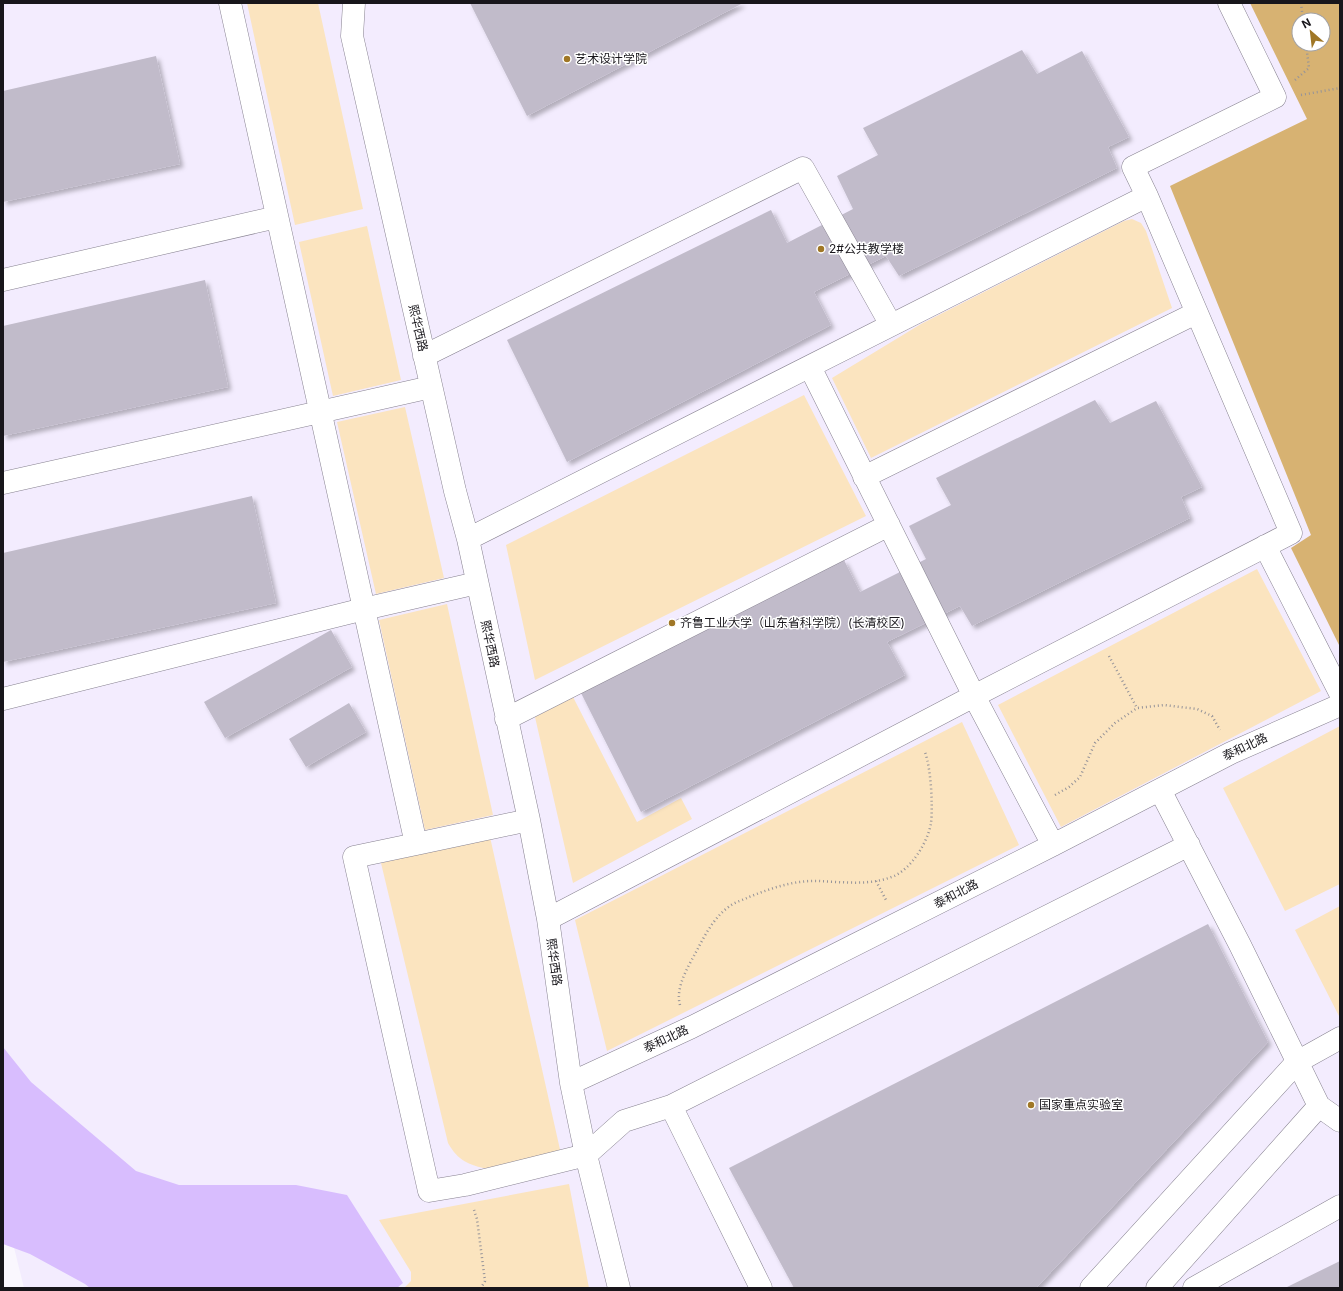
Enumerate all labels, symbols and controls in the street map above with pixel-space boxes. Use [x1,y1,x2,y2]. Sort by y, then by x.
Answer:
north arrow [1291,12,1331,52]
text: N [1299,15,1313,31]
place label: 艺术设计学院 [575,51,647,66]
marker: 艺术设计学院 [562,54,572,64]
place label: 2#公共教学楼 [829,241,904,256]
marker: 2#公共教学楼 [816,244,826,254]
street label: 熙华西路 [406,303,431,353]
place label: 齐鲁工业大学（山东省科学院）(长清校区) [680,615,905,630]
marker: 齐鲁工业大学（山东省科学院）(长清校区) [667,618,677,628]
street label: 熙华西路 [478,619,503,669]
street label: 泰和北路 [1220,730,1270,763]
street label: 泰和北路 [931,876,981,911]
street label: 熙华西路 [544,937,565,987]
street label: 泰和北路 [641,1022,691,1055]
place label: 国家重点实验室 [1039,1097,1123,1112]
marker: 国家重点实验室 [1026,1100,1036,1110]

